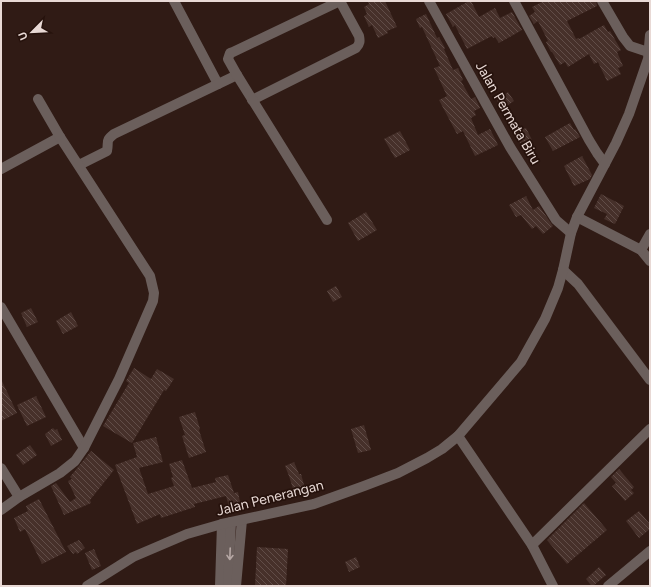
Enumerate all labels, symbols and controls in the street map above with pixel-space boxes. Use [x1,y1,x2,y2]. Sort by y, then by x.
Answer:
north arrow [12,12,52,52]
text: U [16,29,31,42]
street label: Jalan Permata Biru [472,59,544,167]
street label: Jalan Penerangan [215,476,325,520]
one-way arrow [226,547,233,560]

